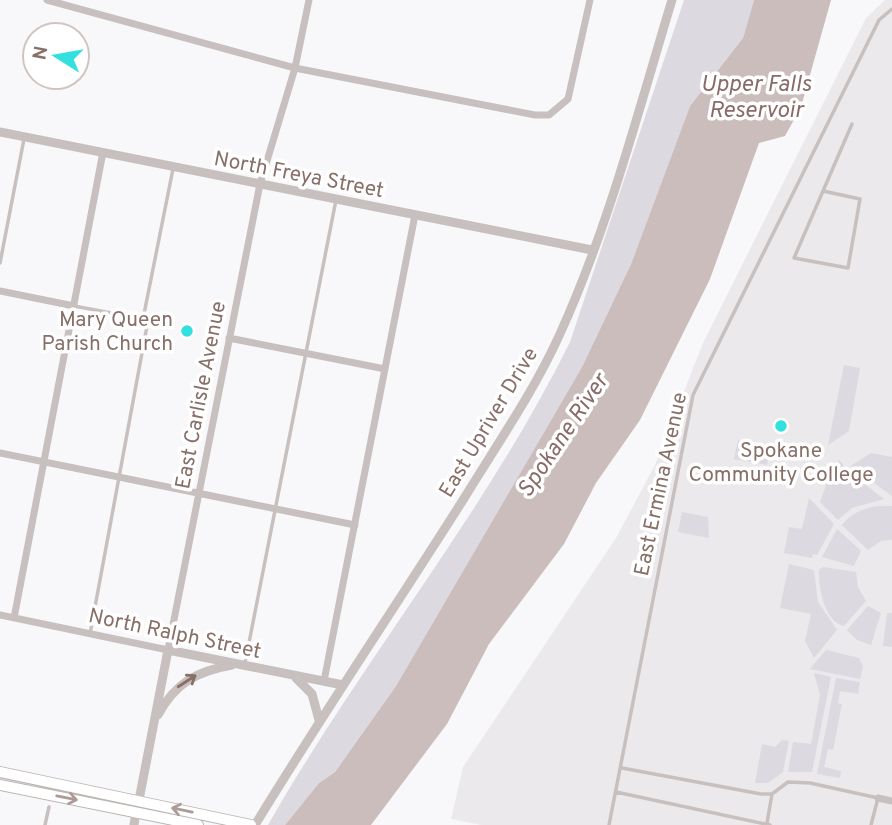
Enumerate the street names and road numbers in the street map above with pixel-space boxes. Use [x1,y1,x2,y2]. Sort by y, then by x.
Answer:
street label: North Freya Street [211,146,386,205]
street label: East Carlisle Avenue [170,299,233,492]
street label: East Upriver Drive [434,343,545,503]
street label: East Ermina Avenue [629,390,694,579]
street label: North Ralph Street [86,603,264,666]

